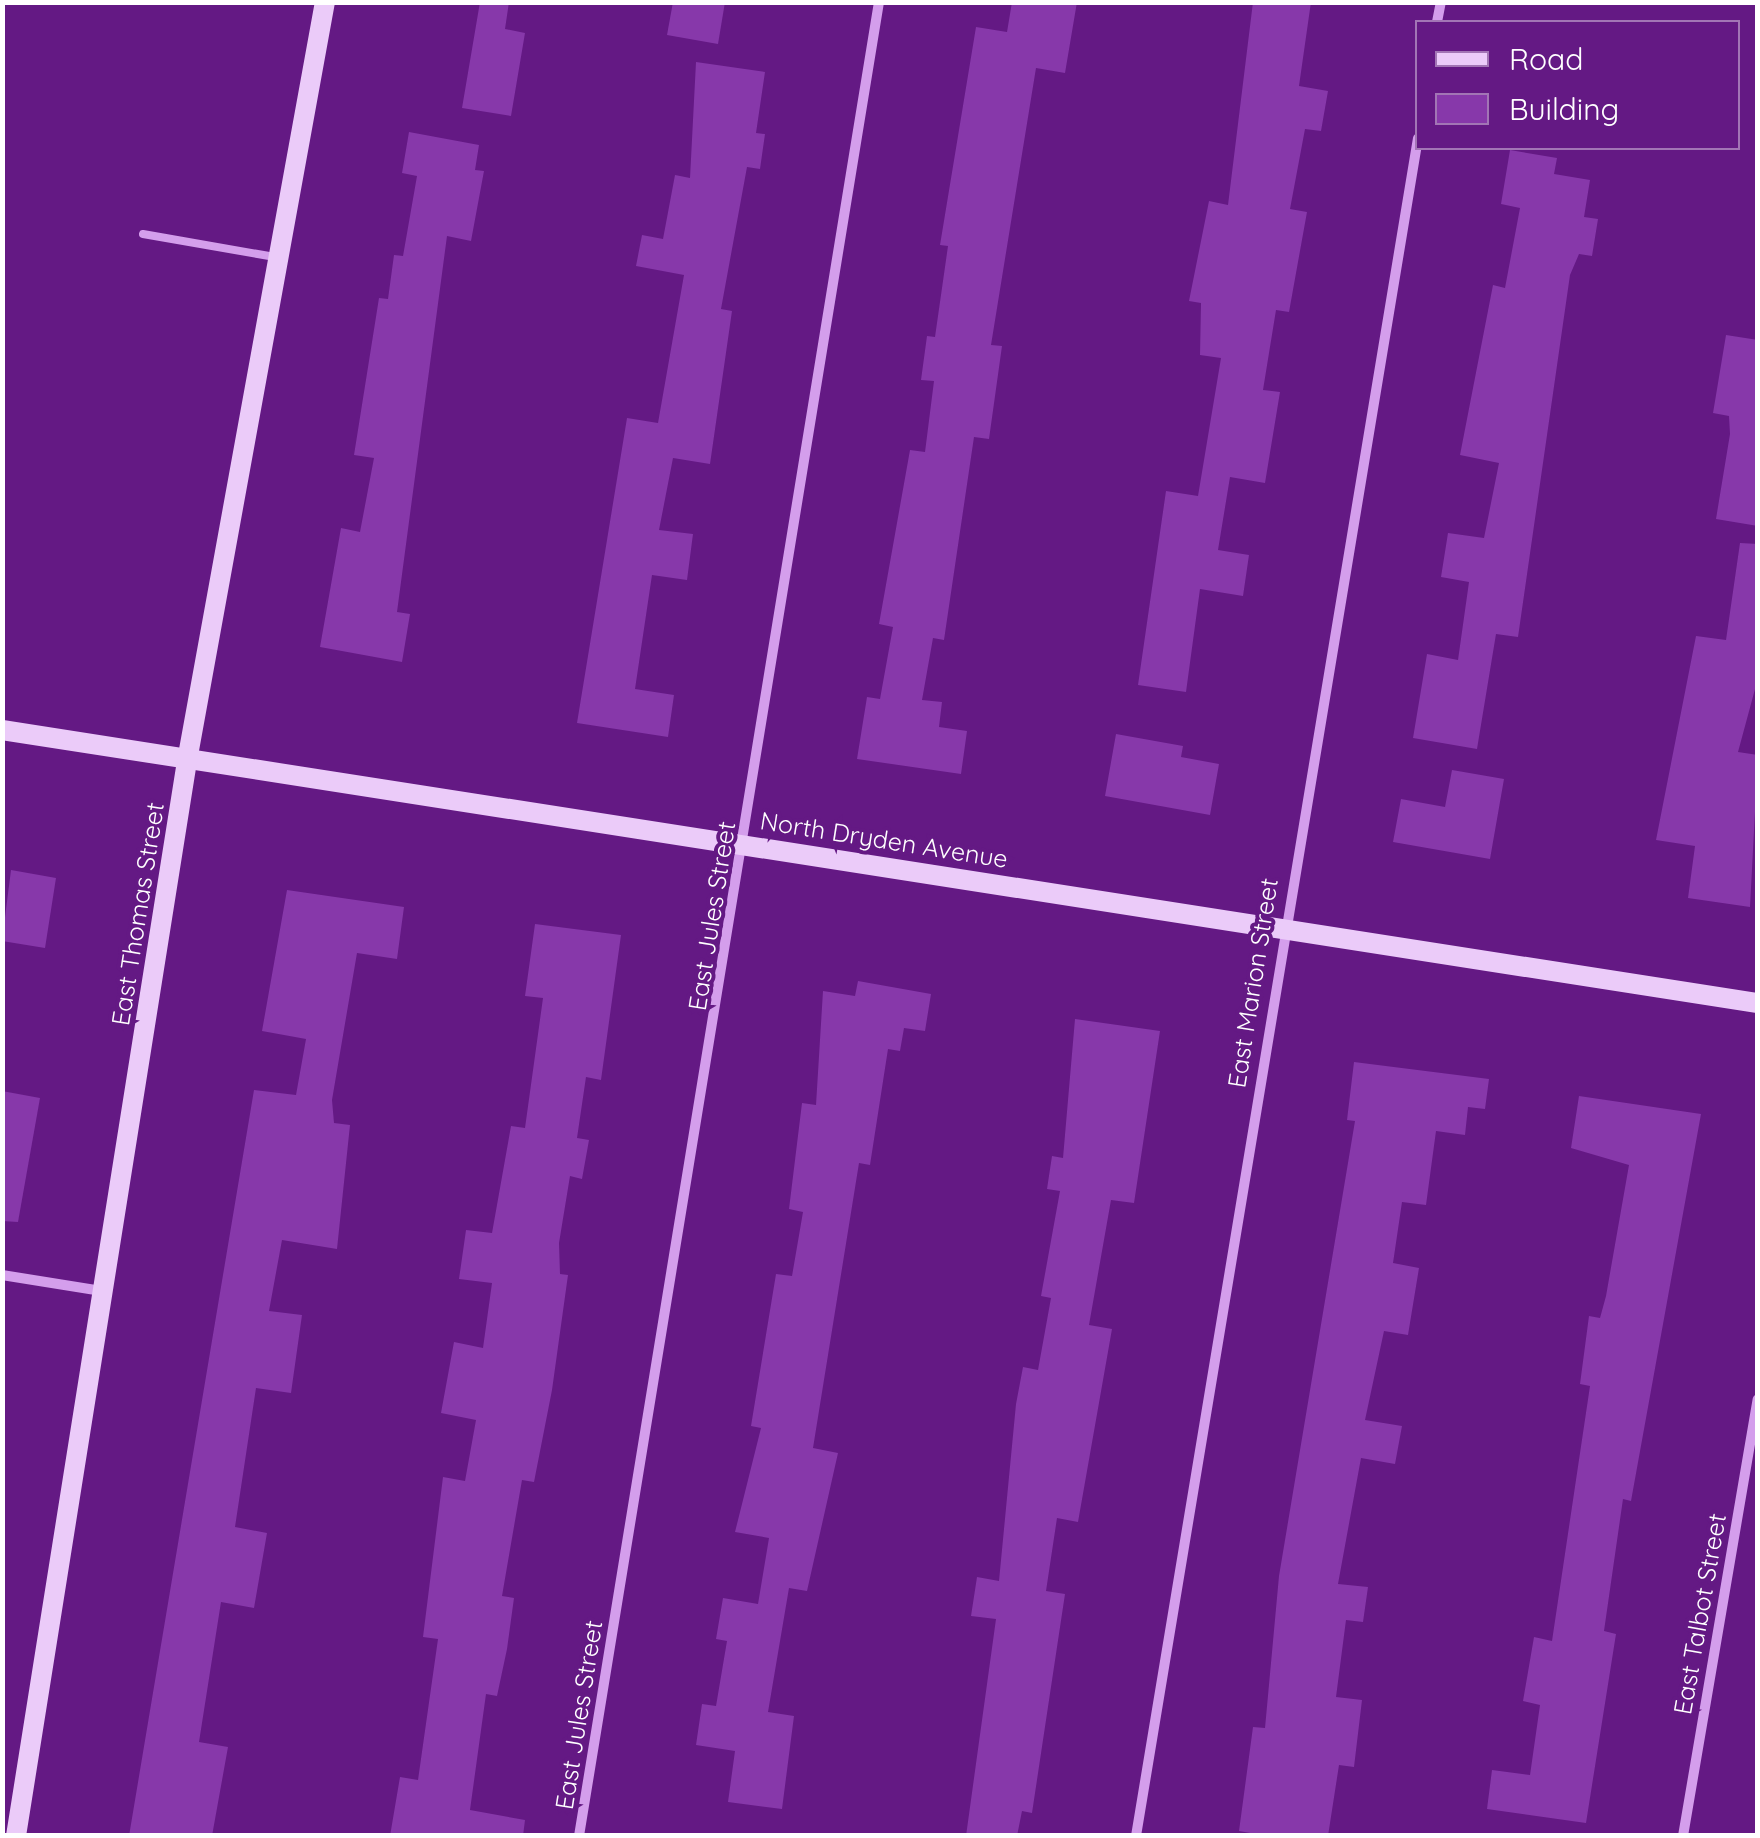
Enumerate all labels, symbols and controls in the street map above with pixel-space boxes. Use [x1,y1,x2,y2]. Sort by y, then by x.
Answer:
legend [1415,20,1740,150]
text: Road [1509,40,1583,78]
text: Building [1509,90,1619,128]
street label: East Thomas Street [106,800,170,1028]
street label: North Dryden Avenue [758,806,1010,874]
street label: East Jules Street [682,819,742,1013]
street label: East Marion Street [1222,876,1284,1090]
street label: East Talbot Street [1668,1511,1732,1717]
street label: East Jules Street [549,1618,609,1812]

